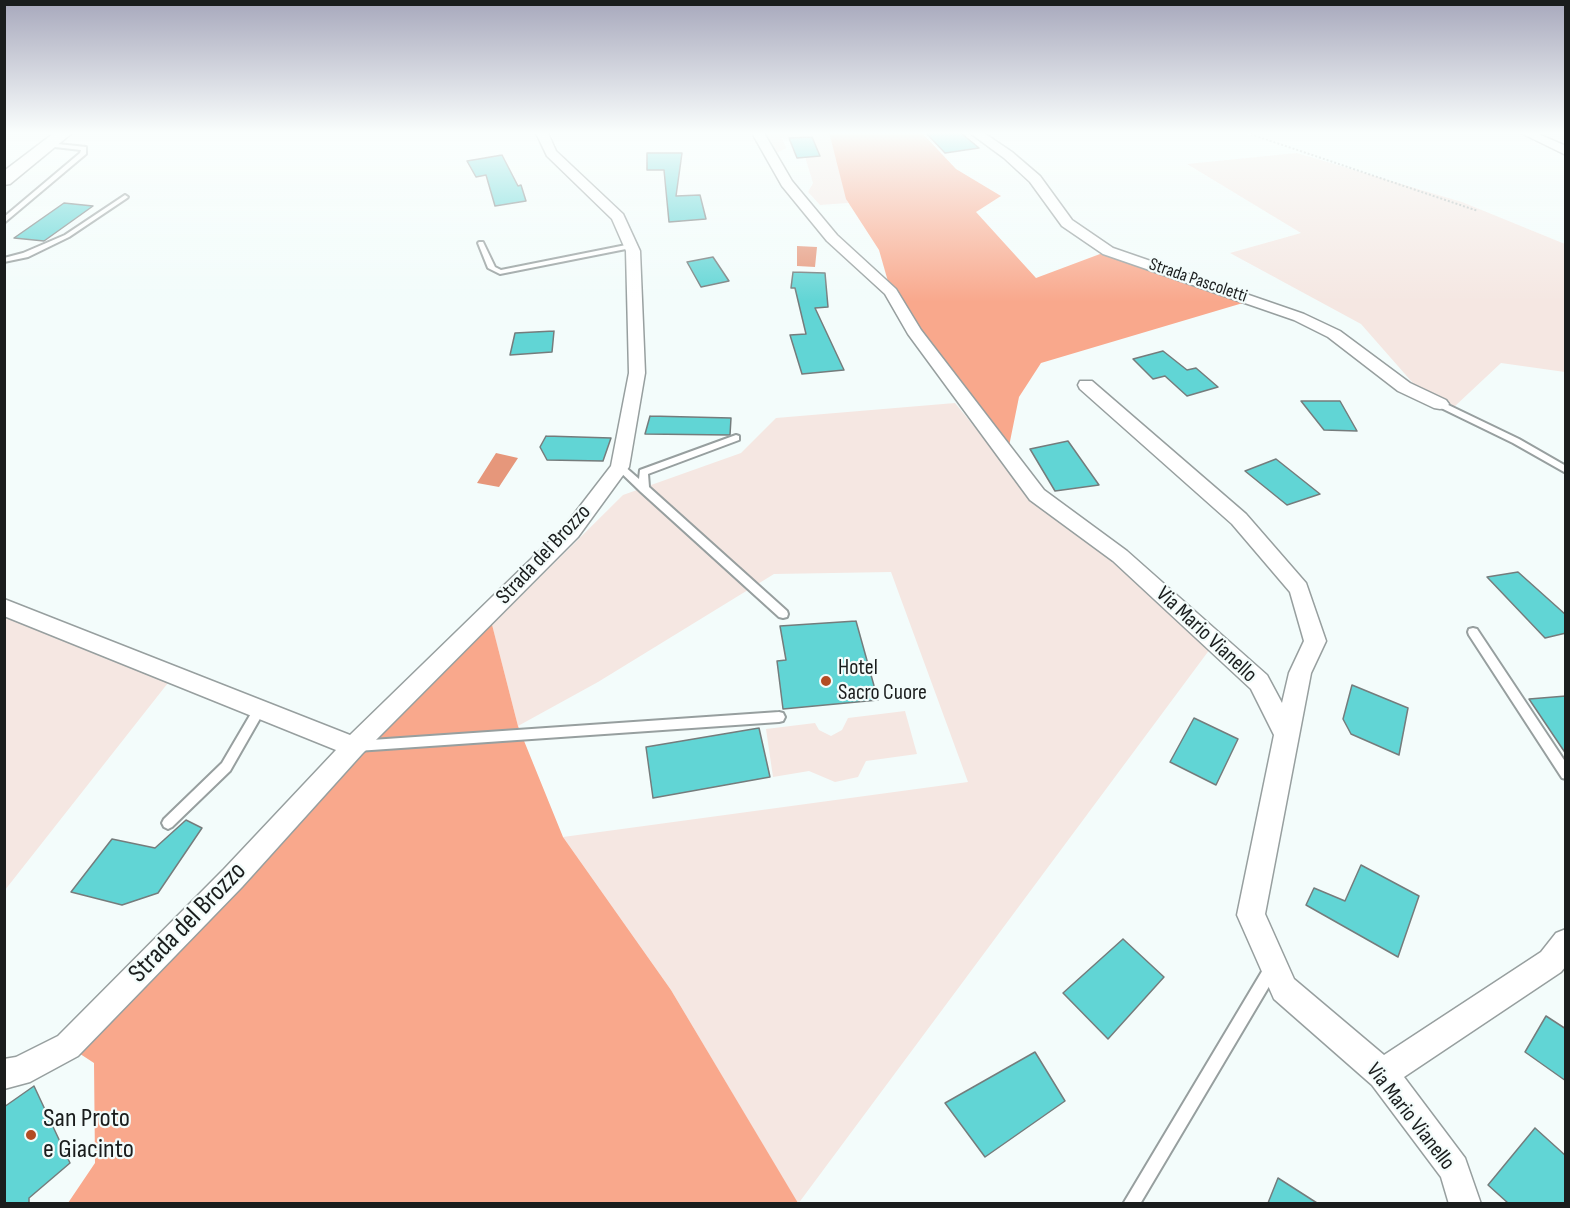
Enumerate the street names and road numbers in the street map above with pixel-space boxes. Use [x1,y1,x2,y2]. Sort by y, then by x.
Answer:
street label: Strada Pascoletti [1146,254,1250,308]
street label: Strada del Brozzo [491,500,597,610]
street label: Via Mario Vianello [1150,582,1262,688]
street label: Strada del Brozzo [122,856,254,990]
street label: Via Mario Vianello [1360,1058,1460,1176]

